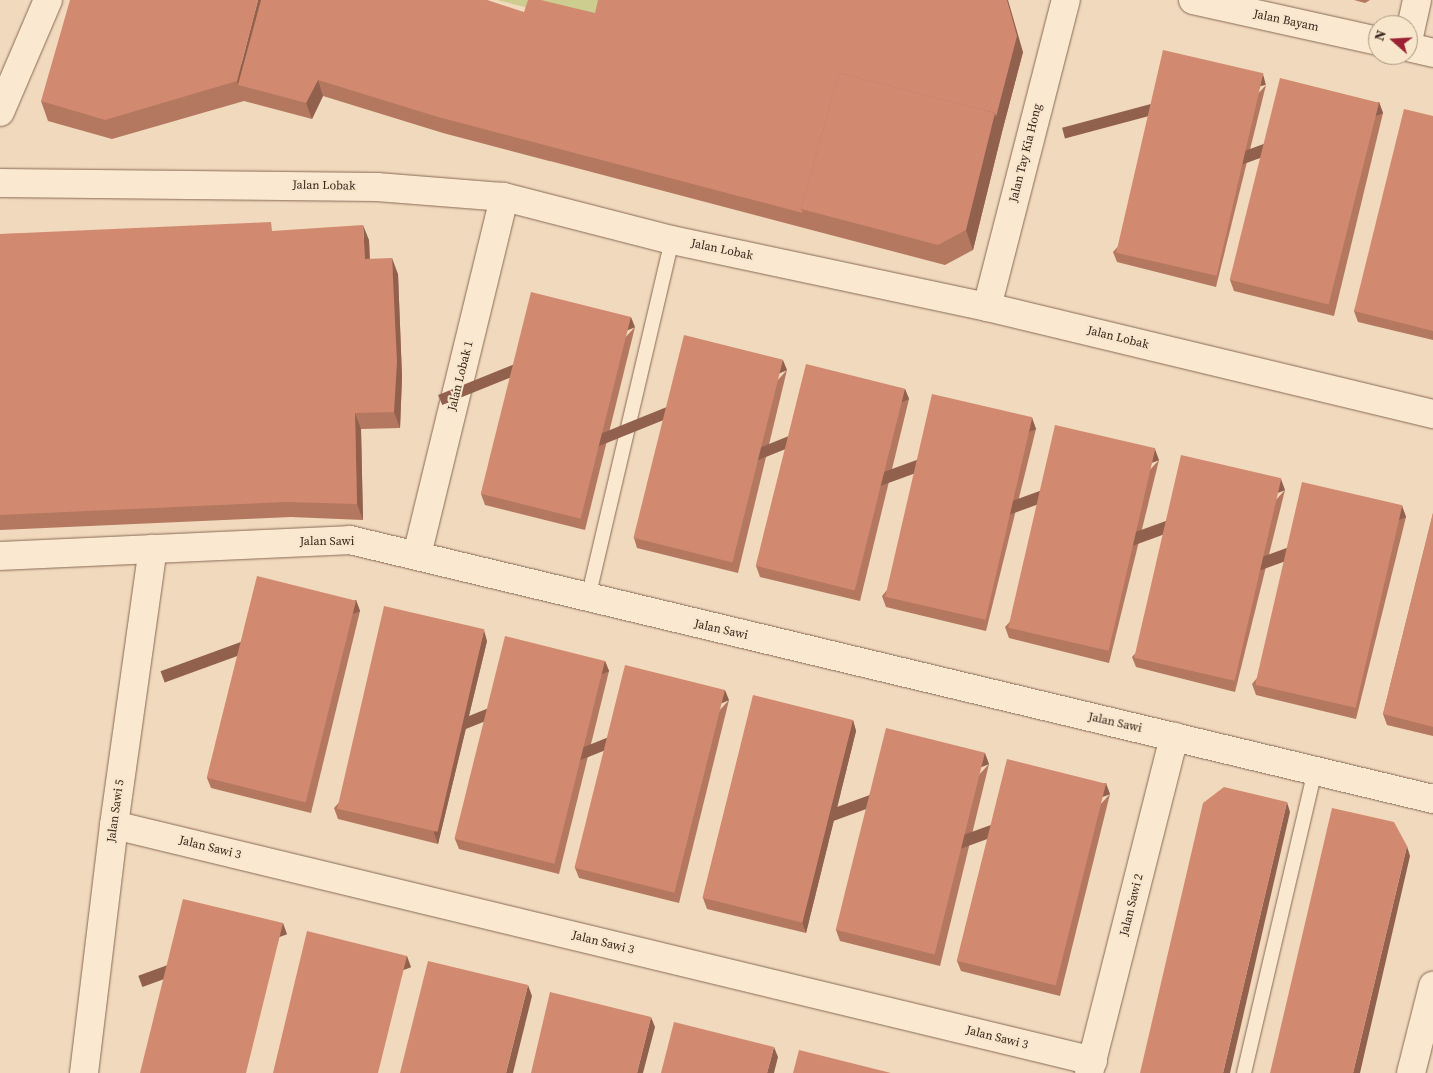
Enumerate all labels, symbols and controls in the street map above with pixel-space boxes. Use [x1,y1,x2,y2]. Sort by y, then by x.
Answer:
street label: Jalan Bayam [1252,7,1320,35]
north arrow [1368,15,1418,65]
text: N [1369,27,1391,44]
street label: Jalan Tay Kia Hong [1007,102,1045,204]
street label: Jalan Lobak [292,178,356,194]
street label: Jalan Lobak [690,236,754,264]
street label: Jalan Lobak [1086,323,1150,353]
street label: Jalan Lobak 1 [445,339,477,413]
street label: Jalan Sawi [300,535,354,549]
street label: Jalan Sawi [693,617,749,643]
street label: Jalan Sawi [1087,710,1143,736]
street label: Jalan Sawi 5 [104,779,128,843]
street label: Jalan Sawi 3 [177,833,243,863]
street label: Jalan Sawi 2 [1117,872,1147,938]
street label: Jalan Sawi 3 [570,928,636,958]
street label: Jalan Sawi 3 [964,1023,1030,1053]

